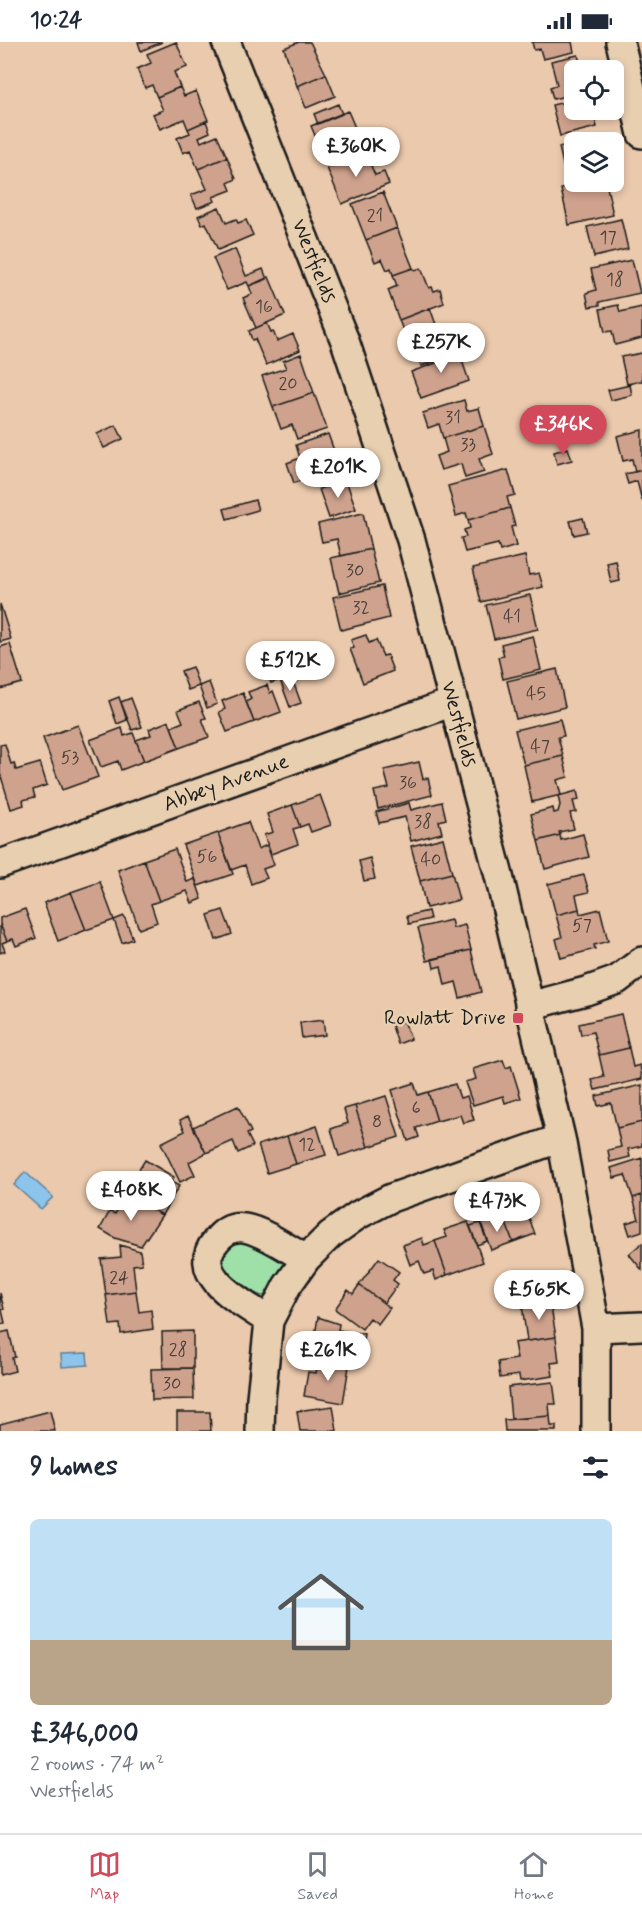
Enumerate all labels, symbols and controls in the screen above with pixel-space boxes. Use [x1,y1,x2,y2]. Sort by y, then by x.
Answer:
text: 10:24 [30,7,82,35]
map controls [564,60,624,192]
button: locate [564,60,624,120]
pin: £360K [314,127,398,178]
button: layers [564,132,624,192]
text: £360K [326,133,386,160]
house number: 21 [367,204,383,228]
street label: Westfields [285,215,343,307]
house number: 17 [599,226,617,250]
house number: 18 [606,268,624,292]
house number: 16 [255,295,273,319]
pin: £257K [399,323,483,374]
text: £257K [411,329,471,356]
house number: 20 [278,372,298,396]
pin: £346K [521,405,605,456]
house number: 31 [445,406,461,430]
text: £346K [534,411,592,438]
house number: 33 [460,433,476,457]
pin: £201K [296,448,380,499]
text: £201K [309,454,367,481]
house number: 30 [346,559,364,583]
house number: 32 [352,596,370,620]
house number: 41 [503,605,521,629]
pin: £512K [248,641,332,692]
text: £512K [260,647,320,674]
street label: Westfields [434,678,484,770]
house number: 45 [526,682,546,706]
house number: 47 [530,735,550,759]
house number: 53 [61,746,80,770]
street label: Abbey Avenue [159,747,293,819]
house number: 36 [399,771,417,795]
house number: 38 [414,810,432,834]
house number: 56 [197,845,217,869]
house number: 40 [421,848,441,872]
house number: 57 [572,914,592,938]
place label: Rowlatt Drive [384,1004,506,1032]
marker: Rowlatt Drive [511,1011,525,1025]
house number: 6 [411,1096,421,1120]
house number: 8 [372,1110,382,1134]
house number: 12 [298,1133,316,1157]
pin: £408K [89,1171,173,1222]
text: £408K [100,1177,162,1204]
pin: £473K [455,1182,539,1233]
text: £473K [468,1188,526,1215]
house number: 24 [109,1266,129,1290]
pin: £565K [497,1270,581,1321]
text: £565K [508,1276,570,1303]
pin: £261K [286,1331,370,1382]
text: £261K [300,1337,356,1364]
house number: 28 [169,1338,187,1362]
house number: 30 [163,1372,181,1396]
text: 9 homes [30,1450,118,1484]
icon: filters [579,1451,612,1484]
icon: home [267,1558,375,1666]
text: £346,000 [30,1717,139,1751]
text: 2 rooms · 74 m² [30,1751,164,1778]
text: Westfields [30,1778,114,1805]
tab: Map [88,1848,121,1905]
tab: Saved [297,1848,338,1905]
tab: Home [514,1848,554,1905]

